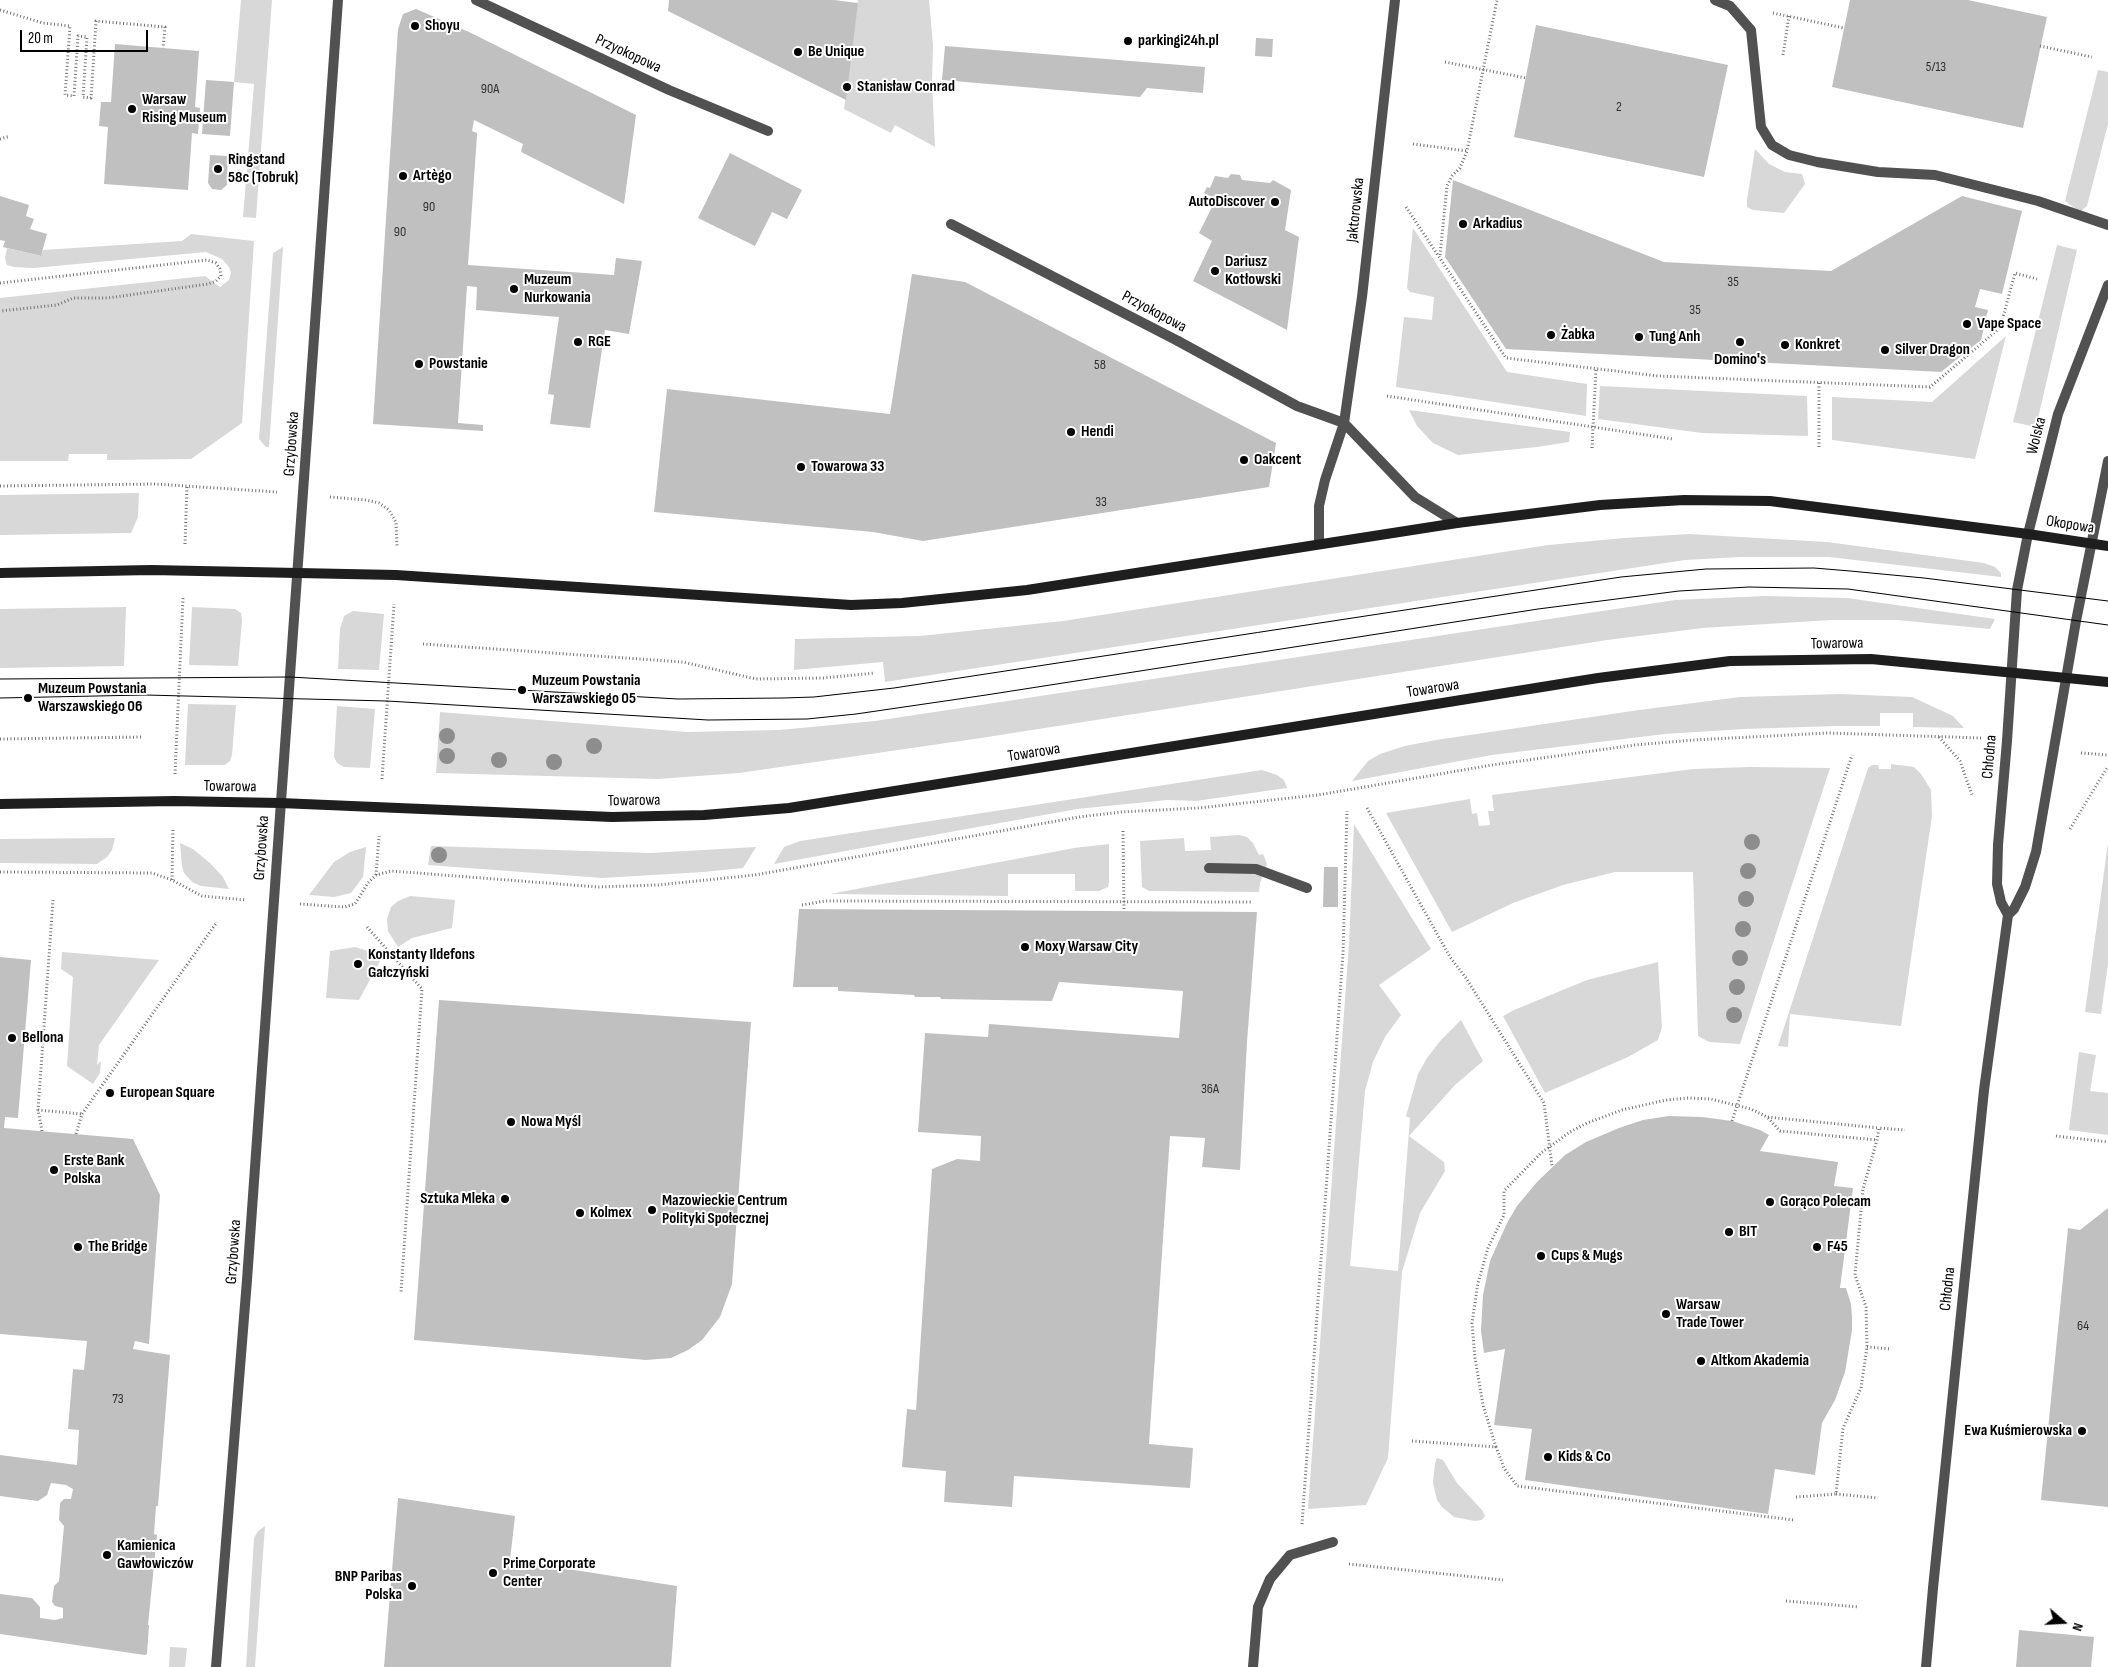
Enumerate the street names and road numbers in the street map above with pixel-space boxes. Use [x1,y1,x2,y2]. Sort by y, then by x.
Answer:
street label: Przyokopowa [592,30,664,78]
street label: Jaktorowska [1343,177,1369,243]
street label: Przyokopowa [1118,287,1190,337]
street label: Grzybowska [280,411,304,477]
street label: Wolska [2023,415,2051,457]
street label: Okopowa [2045,512,2095,538]
street label: Towarowa [1810,634,1864,654]
street label: Towarowa [1405,675,1461,703]
street label: Chłodna [1979,734,2001,780]
street label: Towarowa [1006,739,1062,767]
street label: Towarowa [203,777,257,797]
street label: Towarowa [607,791,661,811]
street label: Grzybowska [250,815,274,881]
street label: Grzybowska [222,1219,246,1285]
street label: Chłodna [1936,1266,1960,1312]

